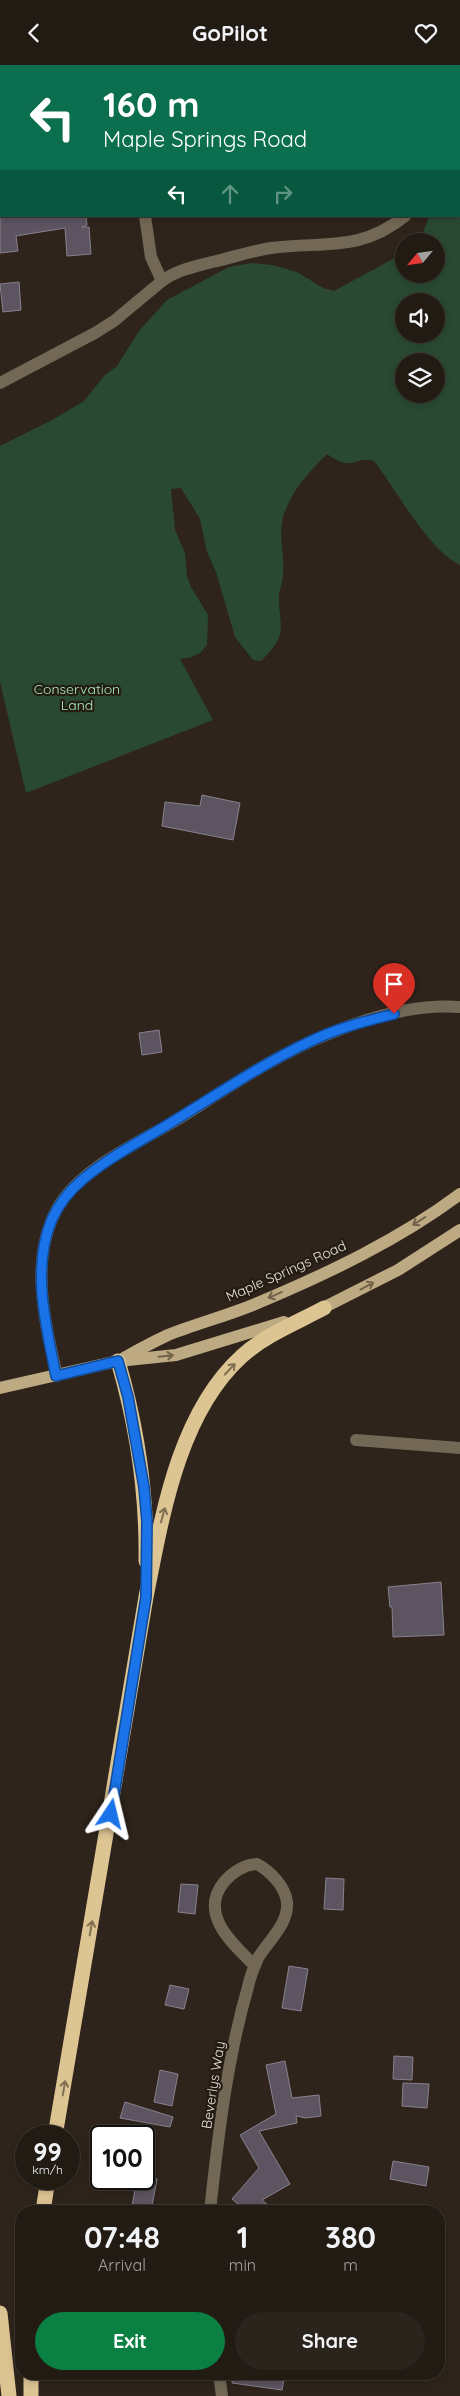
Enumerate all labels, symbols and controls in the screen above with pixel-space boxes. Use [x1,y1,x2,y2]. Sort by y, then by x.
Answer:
icon: back [20,19,48,47]
text: GoPilot [192,19,268,47]
icon: heart [412,19,440,47]
text: 160 m [103,82,200,126]
icon: left [20,85,85,150]
text: Maple Springs Road [103,125,307,153]
icon: left [163,180,191,208]
icon: ahead [216,180,244,208]
icon: right [269,180,297,208]
north arrow [395,233,445,283]
map controls [395,233,445,403]
button: sound [395,293,445,343]
button: layers [395,353,445,403]
park label: Conservation Land [34,680,120,714]
pin [373,963,415,1014]
icon: arrive [380,970,408,998]
one-way arrow [413,1216,427,1226]
street label: Maple Springs Road [223,1236,349,1306]
one-way arrow [360,1281,375,1291]
one-way arrow [268,1291,283,1301]
one-way arrow [158,1351,174,1361]
one-way arrow [224,1362,236,1375]
one-way arrow [159,1508,169,1524]
position arrow [84,1787,136,1839]
one-way arrow [87,1920,97,1936]
street label: Beverlys Way [197,2040,229,2130]
one-way arrow [59,2081,69,2097]
speed limit sign: 100 [90,2125,155,2190]
text: 99 [33,2136,62,2167]
text: km/h [32,2162,63,2177]
text: 07:48 [84,2218,160,2256]
text: 1 [237,2218,248,2256]
text: 380 [325,2218,376,2256]
text: Arrival [98,2255,146,2275]
text: min [229,2255,256,2275]
text: m [343,2255,358,2275]
button: Exit [35,2312,225,2370]
button: Share [235,2312,425,2370]

